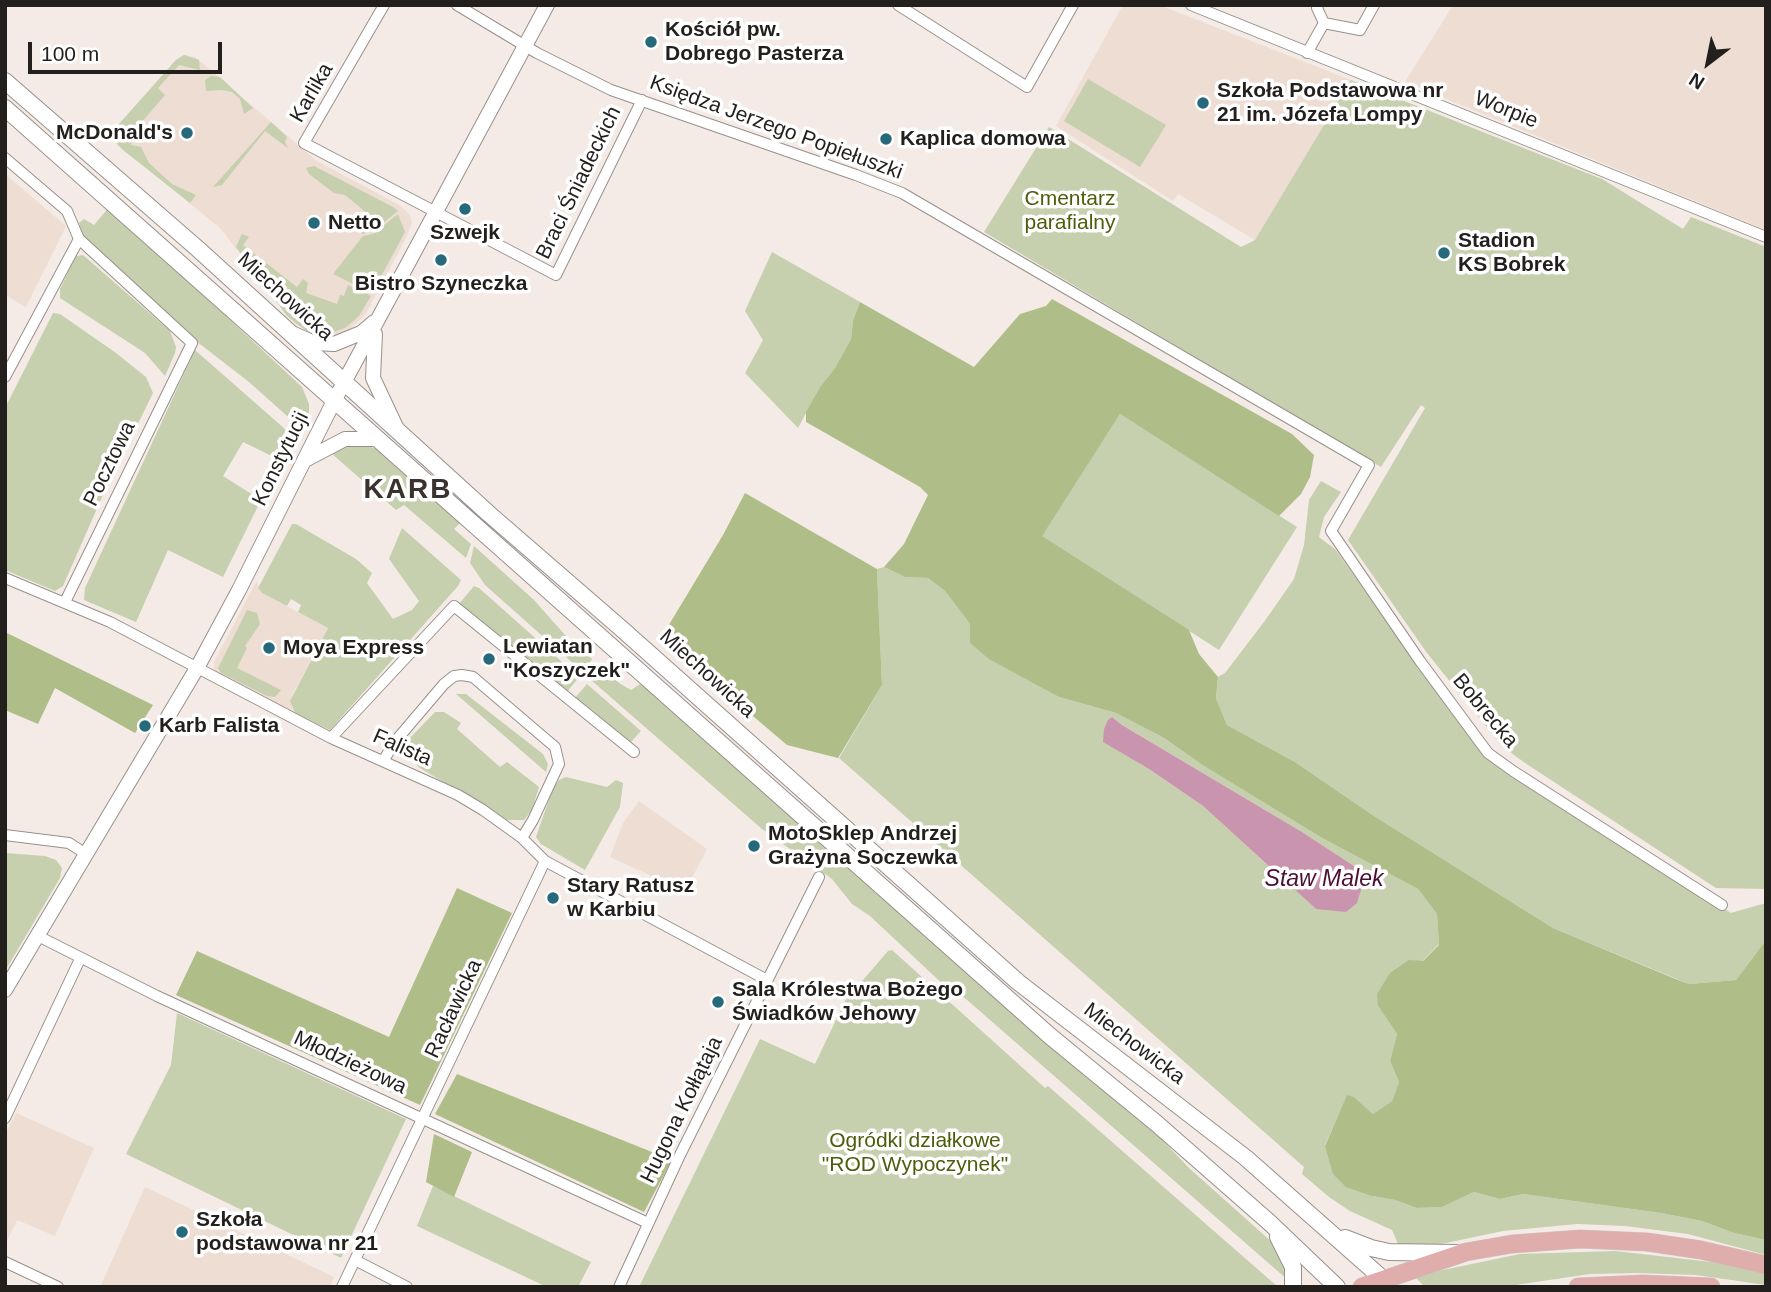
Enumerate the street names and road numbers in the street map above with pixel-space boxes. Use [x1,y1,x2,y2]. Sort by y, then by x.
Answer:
street label: Karlika [285,59,339,127]
street label: Księdza Jerzego Popiełuszki [646,70,906,186]
street label: Worpie [1471,86,1541,134]
street label: Braci Śniadeckich [531,102,627,264]
street label: Miechowicka [232,247,338,347]
street label: Konstytucji [247,408,315,510]
street label: Pocztowa [79,418,141,510]
street label: Miechowicka [654,624,760,724]
street label: Bobrecka [1447,669,1523,753]
street label: Falista [369,724,435,772]
street label: Racławicka [420,956,488,1062]
street label: Miechowicka [1078,998,1190,1090]
street label: Młodzieżowa [290,1026,410,1100]
street label: Hugona Kołłątaja [636,1033,728,1187]

